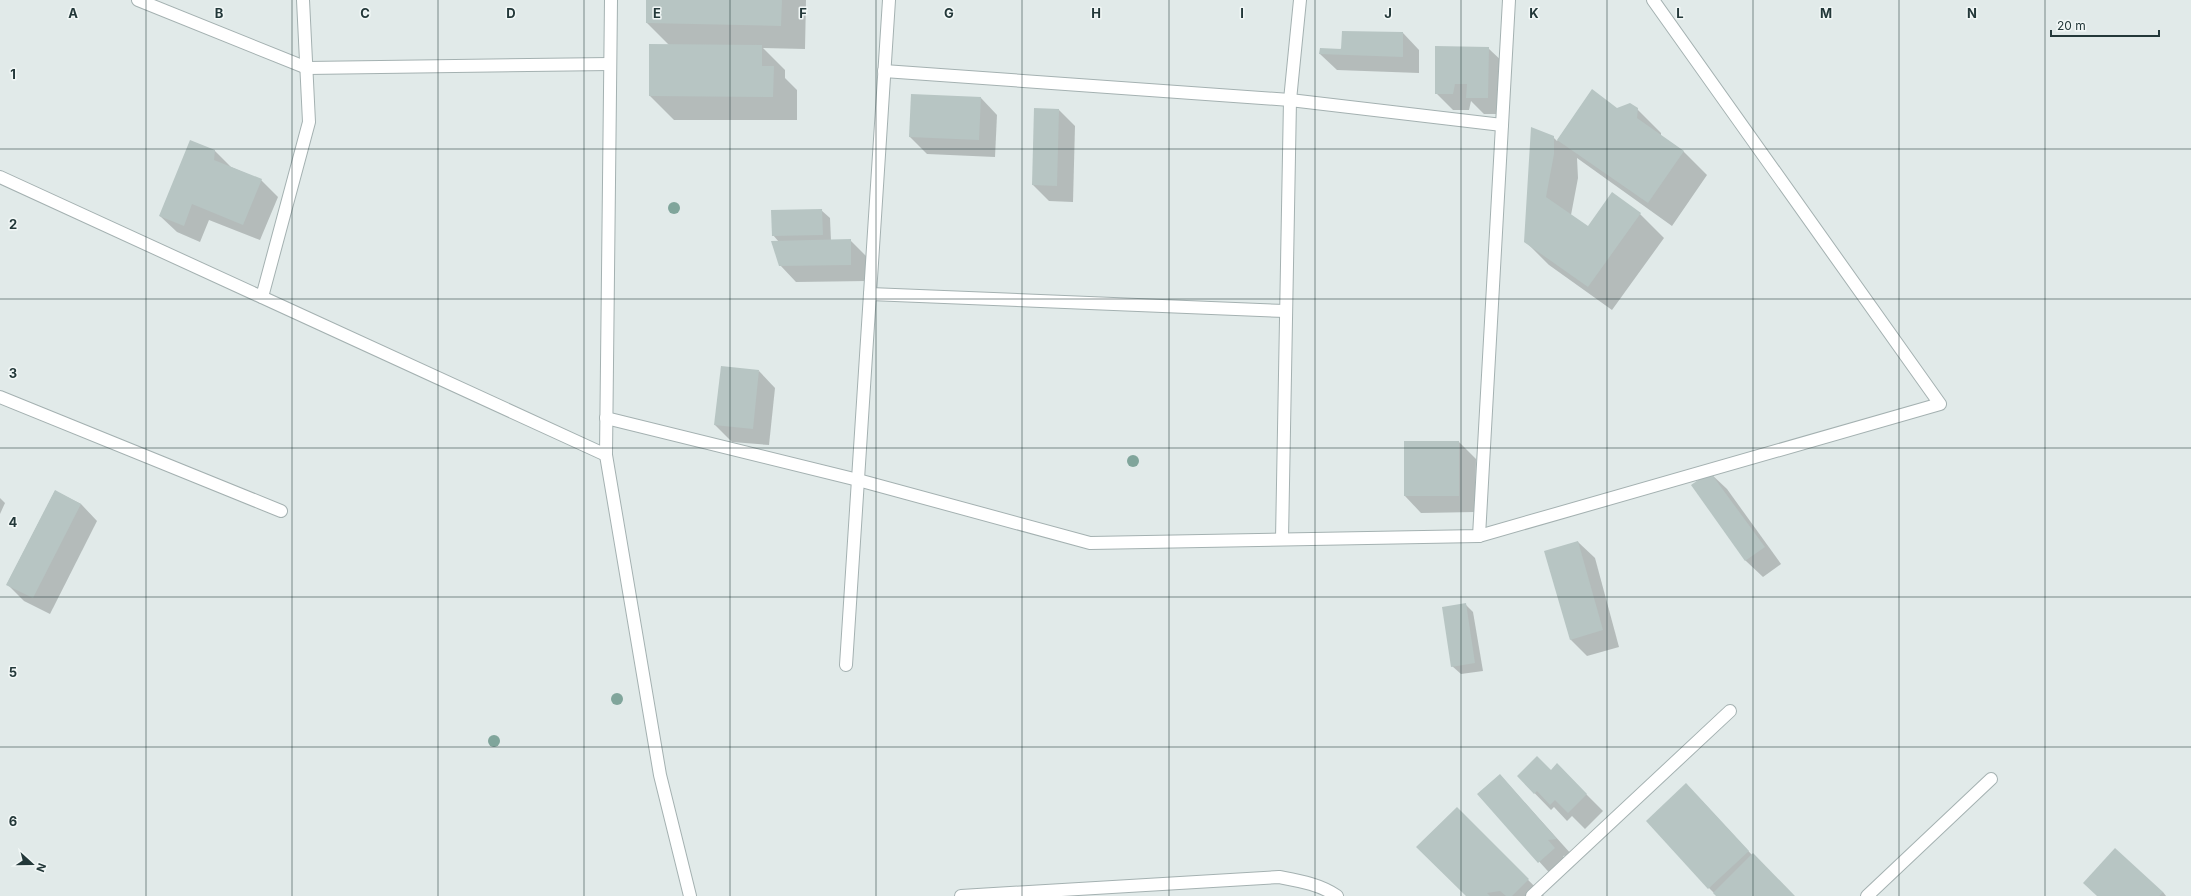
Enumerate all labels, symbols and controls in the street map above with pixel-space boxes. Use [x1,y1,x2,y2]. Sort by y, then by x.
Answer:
text: A [68,5,78,21]
text: B [215,5,224,21]
text: C [360,5,370,21]
text: D [506,5,516,21]
text: E [653,5,661,21]
text: F [799,5,807,21]
text: G [944,5,954,21]
text: H [1091,5,1101,21]
text: I [1240,5,1244,21]
text: J [1384,5,1392,21]
text: K [1529,5,1539,21]
text: L [1676,5,1684,21]
text: M [1820,5,1832,21]
text: N [1967,5,1977,21]
scale bar [2051,12,2159,38]
text: 20 m [2057,18,2086,33]
text: 1 [10,66,16,82]
text: 2 [9,216,17,232]
text: 3 [9,365,17,381]
text: 4 [9,514,18,530]
text: 5 [9,664,17,680]
text: 6 [9,813,17,829]
north arrow [12,844,52,884]
text: N [33,861,49,874]

